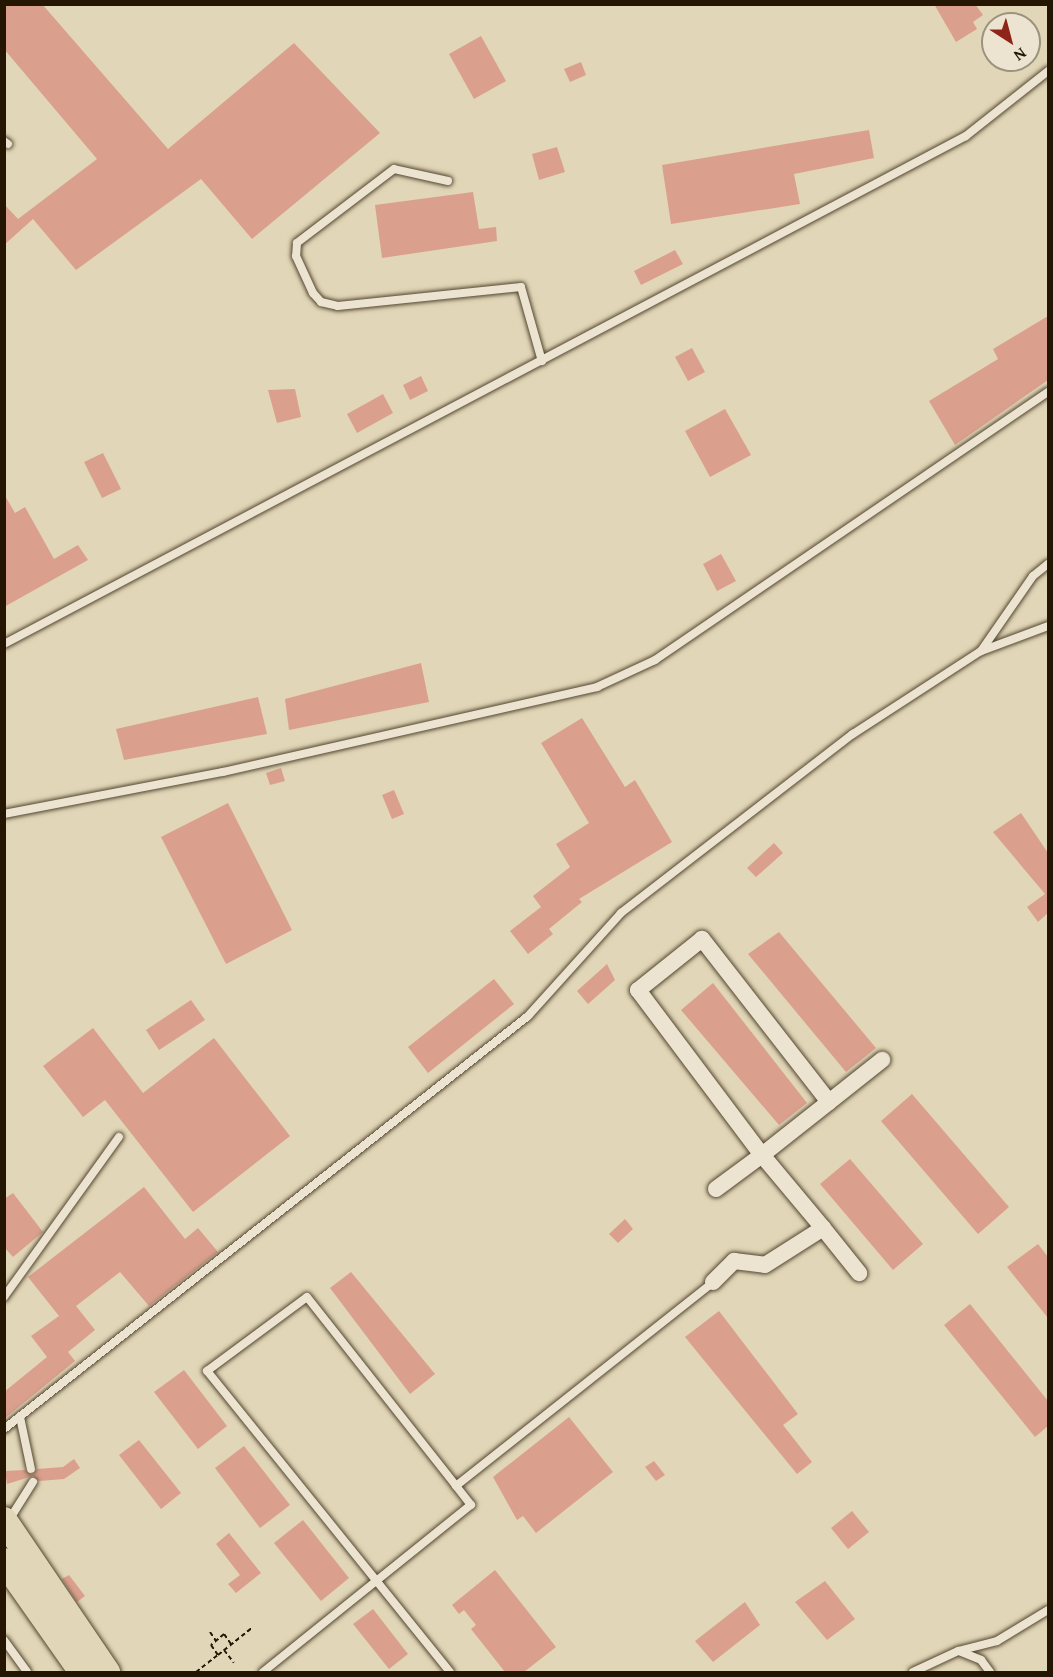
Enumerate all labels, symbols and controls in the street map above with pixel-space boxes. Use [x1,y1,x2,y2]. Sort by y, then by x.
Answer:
north arrow [981,12,1041,72]
text: N [1009,42,1032,68]

